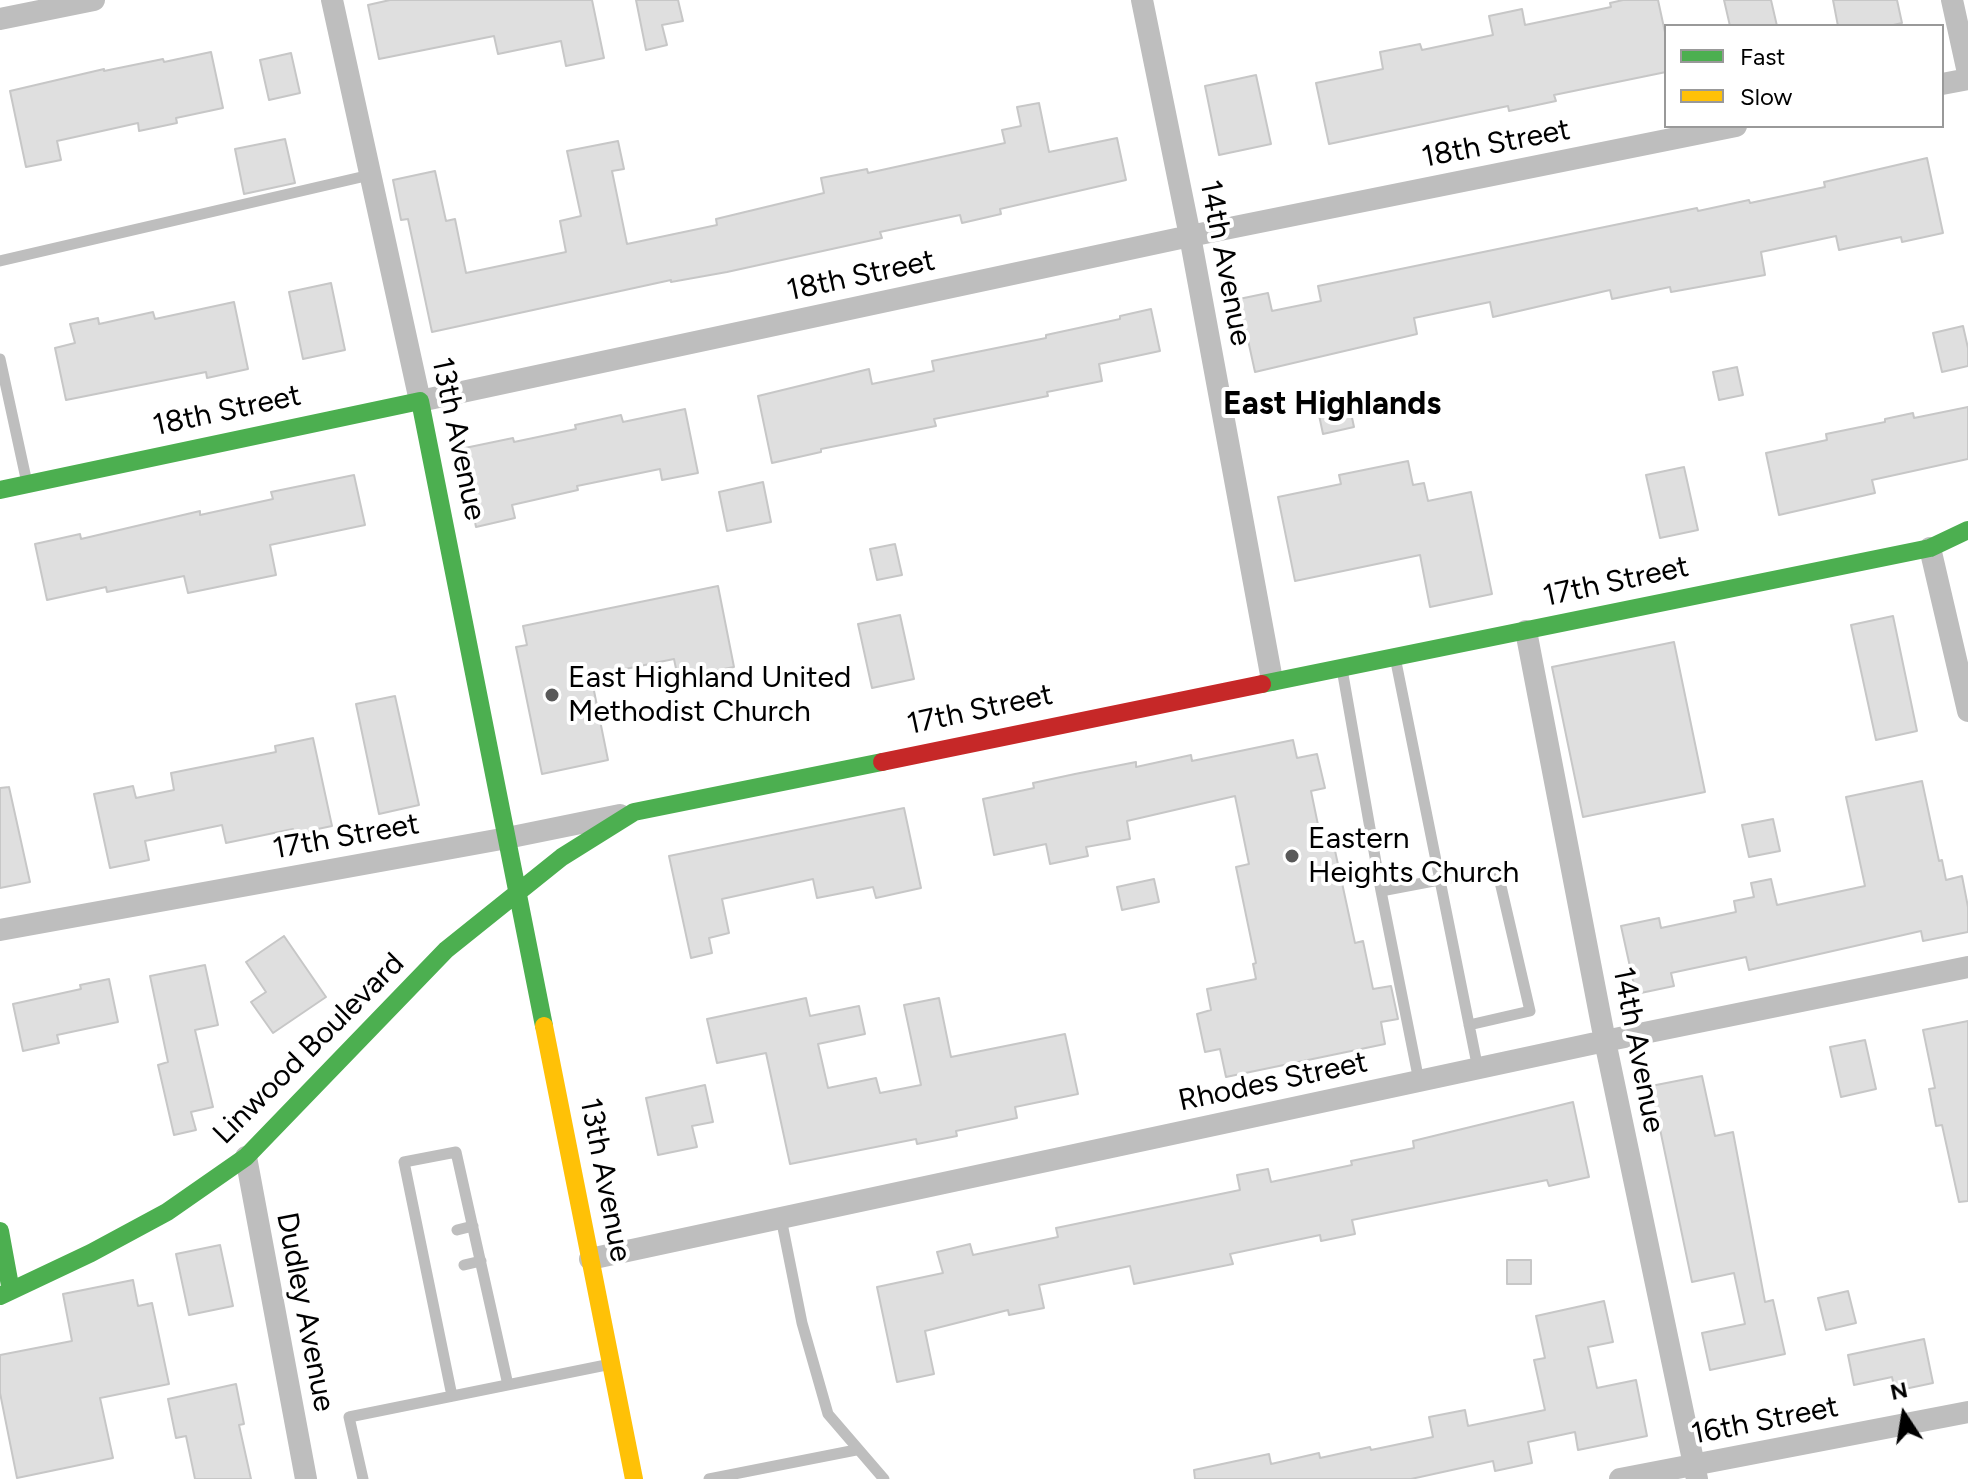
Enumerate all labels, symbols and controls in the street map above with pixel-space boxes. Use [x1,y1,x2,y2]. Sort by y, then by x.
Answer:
legend [1664,24,1944,128]
text: Fast [1740,42,1785,71]
text: Slow [1740,82,1792,111]
street label: 18th Street [1419,112,1573,176]
street label: 14th Avenue [1191,177,1259,349]
street label: 18th Street [784,243,938,309]
street label: 13th Avenue [423,354,493,524]
street label: 18th Street [150,378,304,444]
district label: East Highlands [1223,386,1441,424]
street label: 17th Street [1540,549,1692,615]
place label: East Highland United Methodist Church [568,660,851,730]
street label: 17th Street [904,677,1056,743]
marker: East Highland United Methodist Church [543,686,561,704]
street label: 17th Street [270,806,422,868]
place label: Eastern Heights Church [1308,821,1519,892]
marker: Eastern Heights Church [1283,847,1301,865]
street label: Linwood Boulevard [206,946,412,1152]
street label: 14th Avenue [1604,964,1672,1136]
street label: Rhodes Street [1175,1044,1371,1120]
street label: 13th Avenue [572,1095,638,1265]
street label: Dudley Avenue [268,1209,342,1415]
north arrow [1864,1375,1944,1455]
text: N [1888,1376,1910,1406]
street label: 16th Street [1689,1389,1841,1453]

